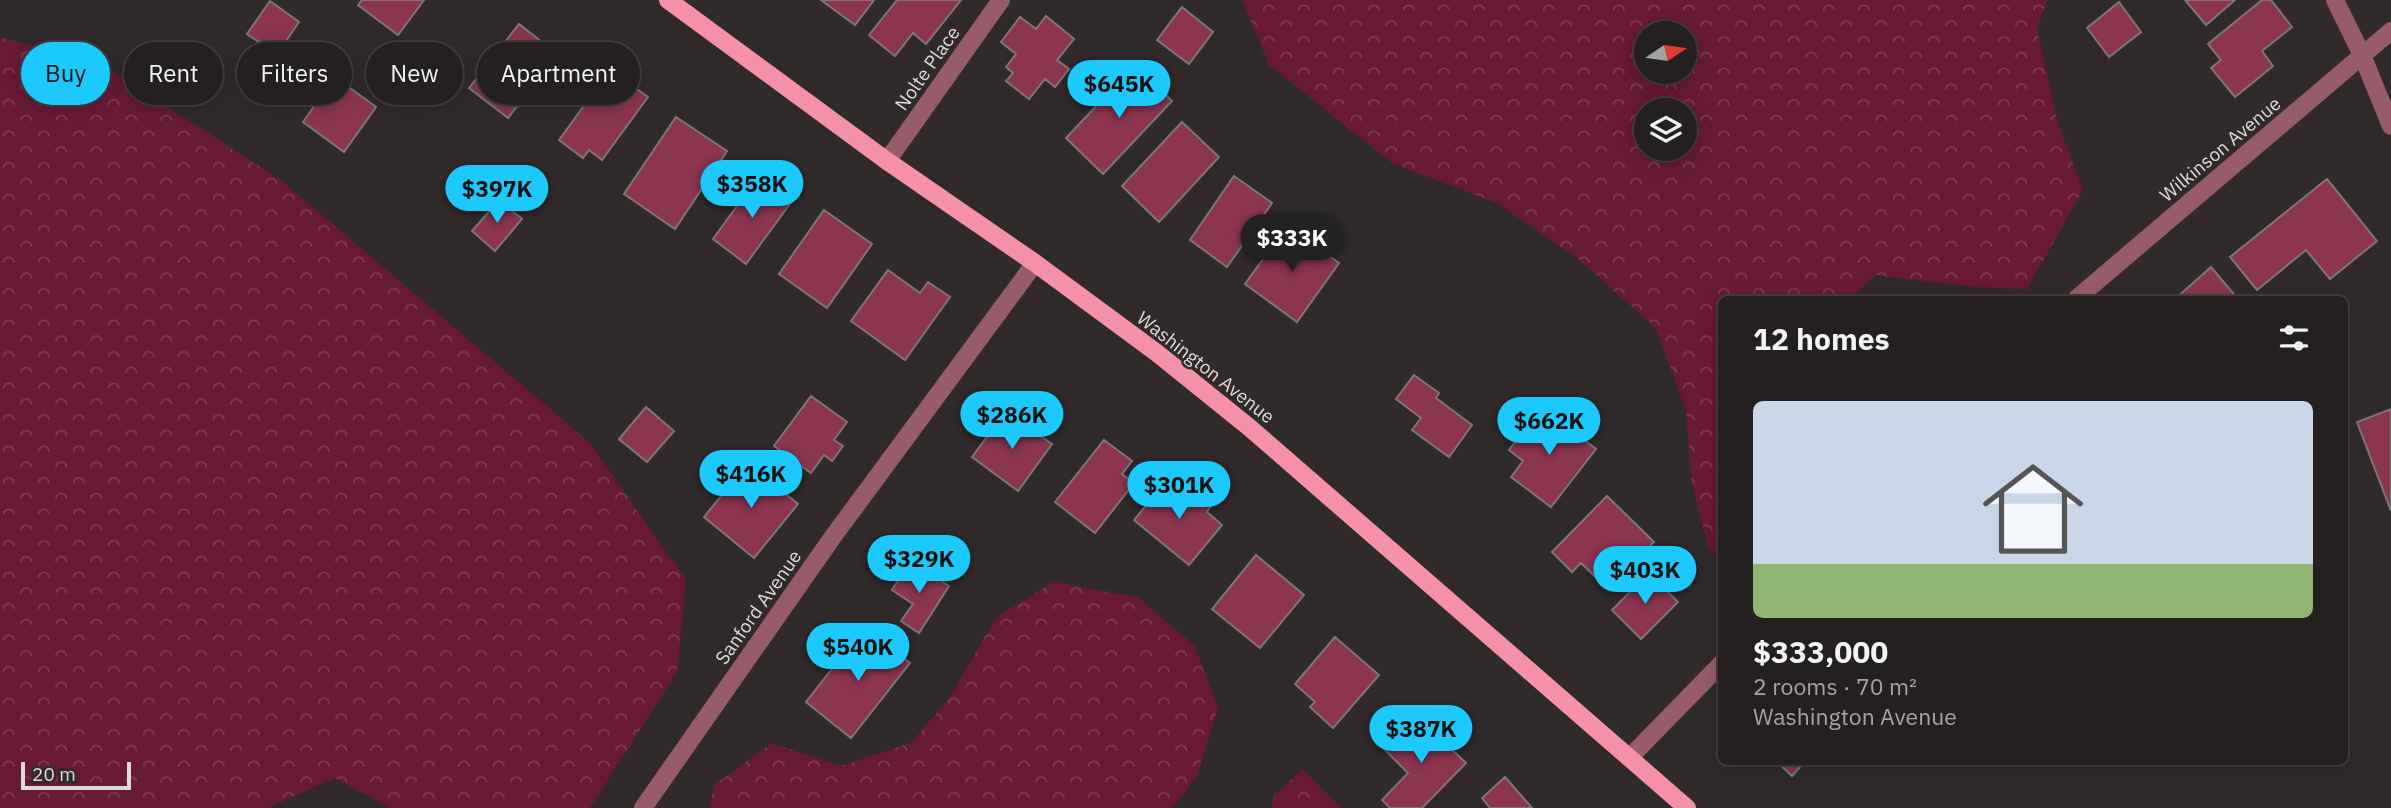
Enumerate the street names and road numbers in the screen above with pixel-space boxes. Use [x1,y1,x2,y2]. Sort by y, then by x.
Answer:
street label: Nolte Place [889,21,965,115]
street label: Wilkinson Avenue [2154,91,2286,207]
street label: Washington Avenue [1132,306,1280,428]
street label: Sanford Avenue [710,545,806,669]

